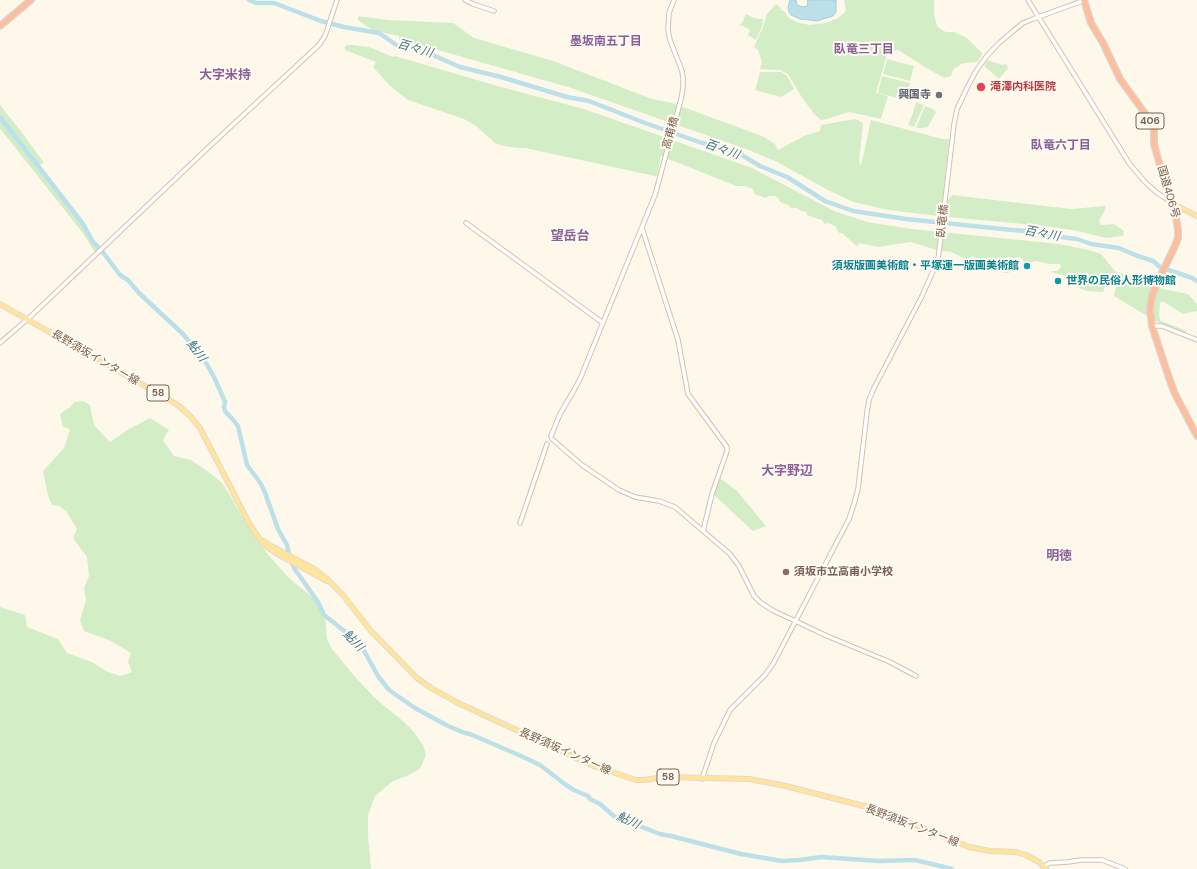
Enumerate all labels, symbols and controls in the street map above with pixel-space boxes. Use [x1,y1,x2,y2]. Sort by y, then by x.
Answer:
district label: 墨坂南五丁目 [570,35,642,49]
water label: 百々川 [396,37,434,61]
district label: 臥竜三丁目 [834,43,894,57]
district label: 大字米持 [199,68,251,84]
place label: 滝澤内科医院 [990,80,1056,94]
marker: 滝澤内科医院 [975,81,987,93]
place label: 興国寺 [898,88,931,102]
marker: 興国寺 [934,90,944,100]
road number: 406 [1136,113,1164,129]
street label: 高甫橋 [660,115,682,151]
water label: 百々川 [703,137,741,163]
district label: 臥竜六丁目 [1031,139,1091,153]
street label: 国道406号 [1154,164,1182,220]
street label: 臥竜橋 [935,204,951,238]
water label: 百々川 [1023,224,1061,244]
district label: 望岳台 [551,229,589,245]
place label: 須坂版画美術館・平塚運一版画美術館 [832,259,1019,273]
marker: 須坂版画美術館・平塚運一版画美術館 [1022,261,1032,271]
place label: 世界の民俗人形博物館 [1066,274,1176,288]
marker: 世界の民俗人形博物館 [1053,276,1063,286]
street label: 長野須坂インター線 [49,328,141,388]
water label: 鮎川 [183,337,209,365]
road number: 58 [147,385,169,401]
district label: 大字野辺 [761,464,813,480]
district label: 明徳 [1046,549,1072,565]
place label: 須坂市立高甫小学校 [794,565,893,579]
marker: 須坂市立高甫小学校 [781,567,791,577]
water label: 鮎川 [339,627,367,655]
street label: 長野須坂インター線 [517,726,613,778]
road number: 58 [657,769,679,785]
street label: 長野須坂インター線 [863,802,961,850]
water label: 鮎川 [614,809,642,833]

